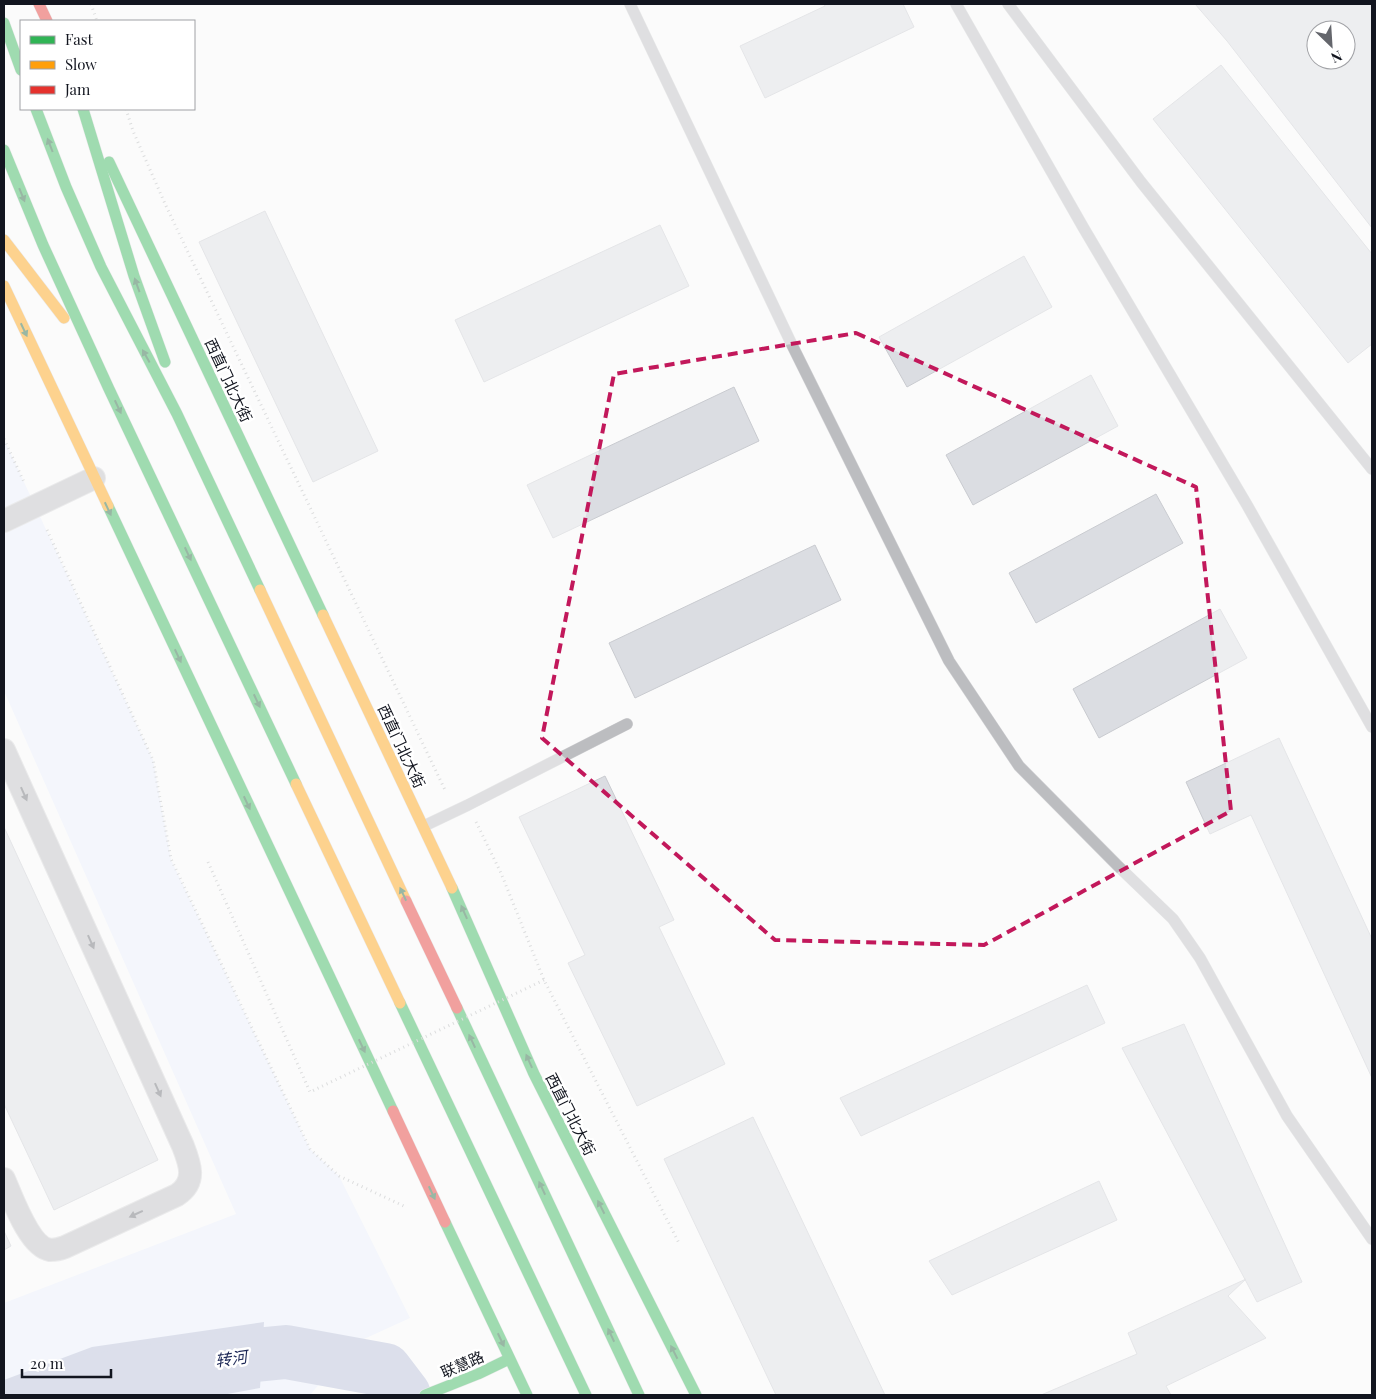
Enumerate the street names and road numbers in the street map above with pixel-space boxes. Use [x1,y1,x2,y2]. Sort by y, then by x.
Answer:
street label: 西直门北大街 [201,335,257,425]
street label: 西直门北大街 [374,701,430,791]
street label: 西直门北大街 [542,1069,600,1159]
street label: 联慧路 [437,1346,487,1382]

